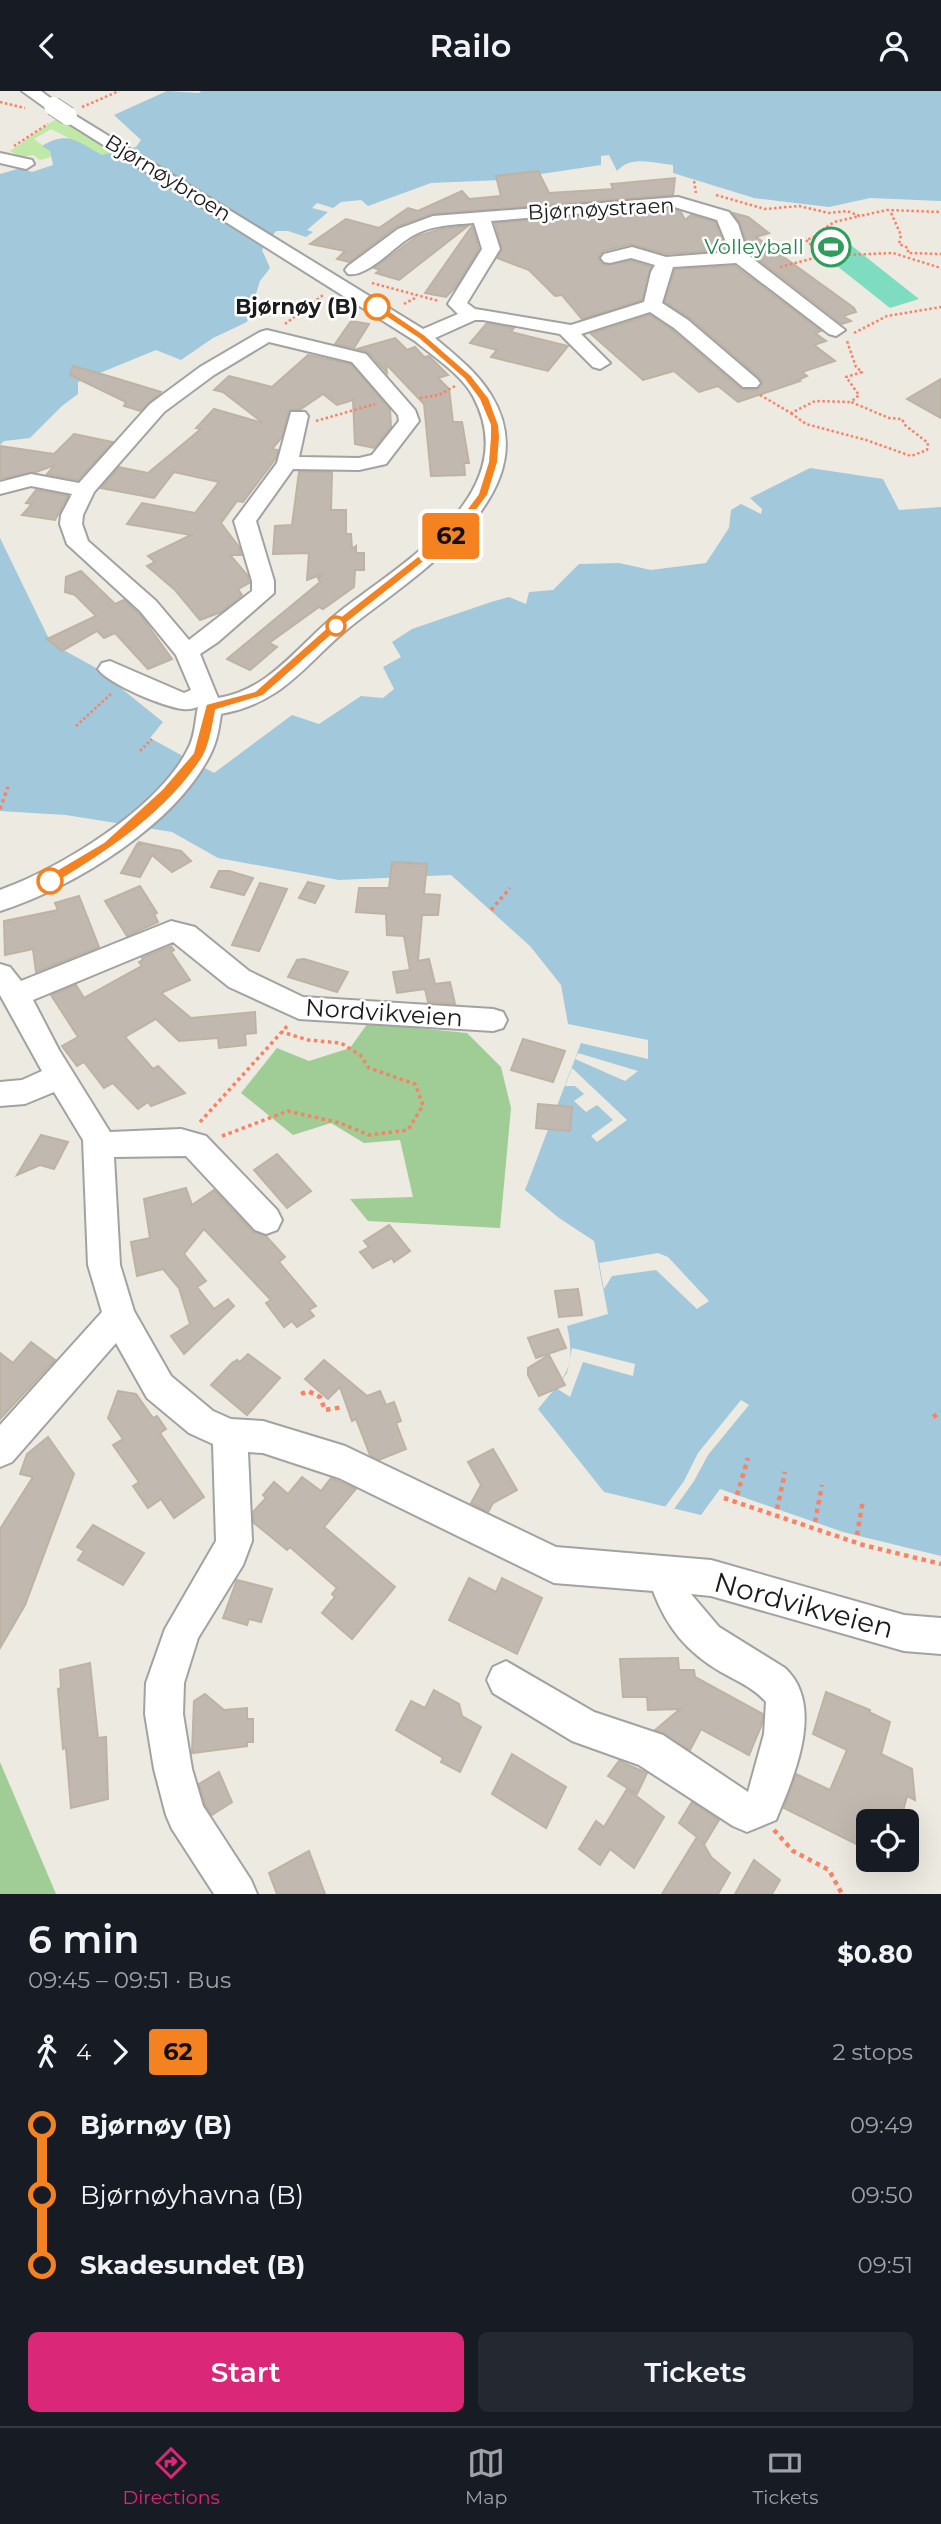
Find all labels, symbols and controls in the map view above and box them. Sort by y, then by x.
text: Railo [430,26,511,65]
icon: back [28,27,66,65]
icon: person [875,27,913,65]
street label: Bjørnøybroen [101,129,236,226]
street label: Bjørnøystraen [527,192,675,225]
sports icon: Volleyball [810,226,852,268]
place label: Volleyball [704,234,804,259]
place label: Bjørnøy (B) [235,294,358,319]
marker: Bjørnøy (B) [364,294,390,320]
line badge: 62 [420,513,482,559]
text: 62 [436,521,466,550]
unlabelled marker [326,616,346,636]
unlabelled marker [37,868,63,894]
street label: Nordvikveien [304,993,464,1032]
street label: Nordvikveien [711,1565,897,1645]
map controls [856,1809,919,1872]
button: locate [856,1809,919,1872]
text: 6 min [28,1916,139,1963]
text: $0.80 [837,1938,913,1970]
text: 09:45 – 09:51 · Bus [28,1966,231,1994]
icon: walk [28,2033,66,2071]
icon: forward [101,2033,139,2071]
text: 62 [163,2037,193,2066]
text: 4 [76,2038,91,2066]
text: 2 stops [833,2038,913,2066]
text: Bjørnøy (B) [80,2109,232,2141]
text: 09:49 [850,2111,913,2139]
text: Bjørnøyhavna (B) [80,2179,304,2211]
text: 09:50 [851,2181,913,2209]
text: Skadesundet (B) [80,2249,305,2281]
text: 09:51 [858,2251,913,2279]
button: Start [28,2332,464,2412]
button: Tickets [478,2332,913,2412]
tab: Directions [123,2444,220,2509]
tab: Map [465,2444,507,2509]
tab: Tickets [752,2444,818,2509]

